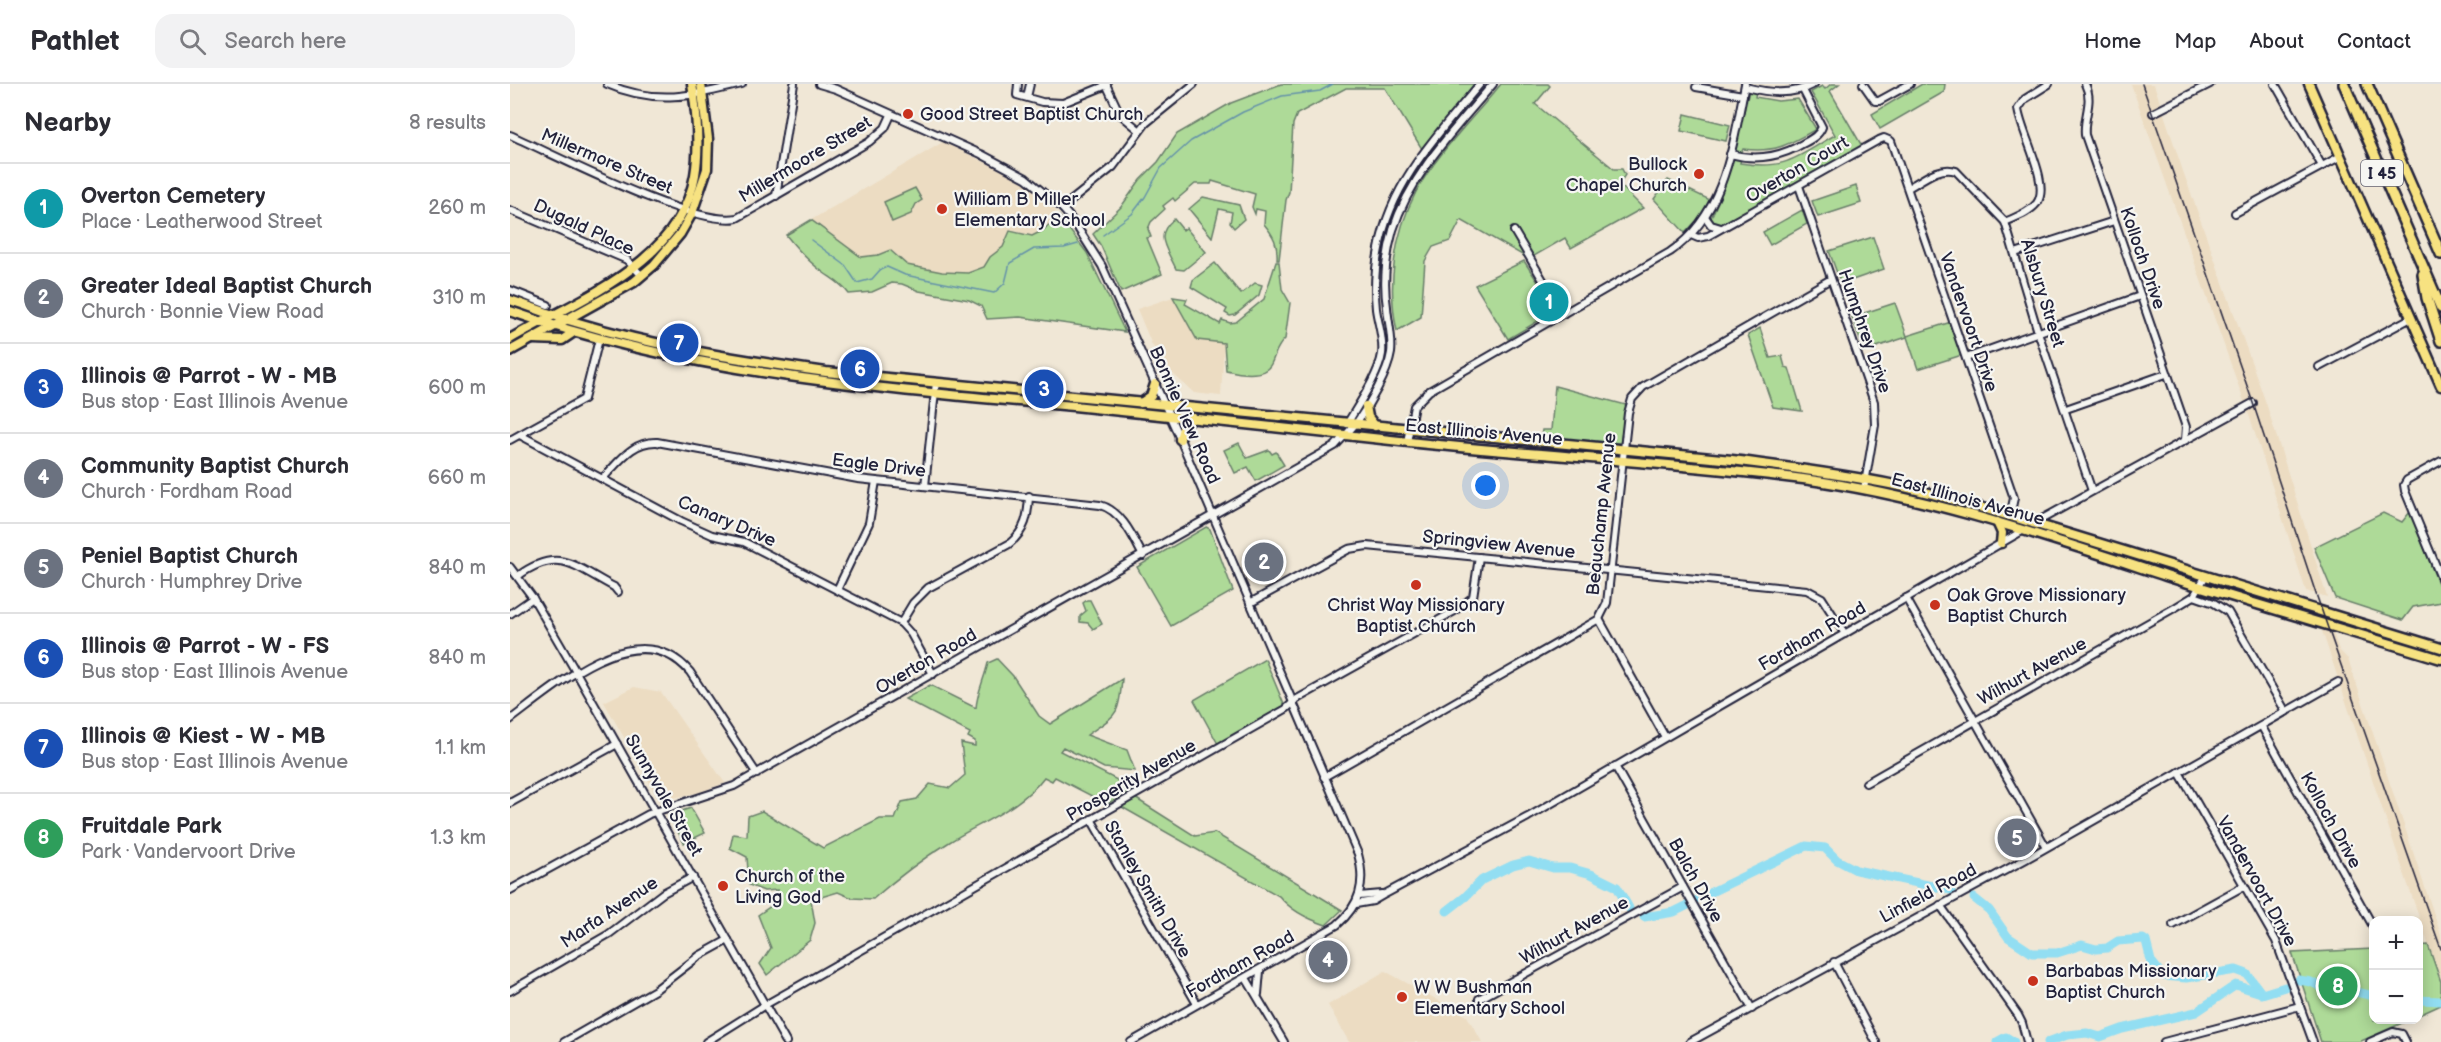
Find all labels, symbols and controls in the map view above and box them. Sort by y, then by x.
search box [155,14,575,68]
text: Pathlet [30,25,119,58]
icon: search [176,25,209,58]
text: Search here [224,28,346,55]
text: Home [2084,29,2141,54]
text: Map [2174,29,2216,54]
text: About [2249,29,2304,54]
text: Contact [2337,29,2411,54]
place label: Good Street Baptist Church [920,104,1143,125]
marker: Good Street Baptist Church [901,107,915,121]
text: Nearby [24,108,111,139]
text: 8 results [409,111,486,135]
street label: Millermoore Street [735,111,876,207]
street label: Millermore Street [538,124,676,199]
street label: Overton Court [1742,131,1853,207]
place label: Bullock Chapel Church [1566,154,1687,196]
road number: I 45 [2361,160,2403,186]
marker: Bullock Chapel Church [1692,167,1706,181]
text: Overton Cemetery [81,183,265,210]
place label: William B Miller Elementary School [954,189,1105,231]
street label: Dugald Place [530,195,638,260]
text: 1 [39,196,48,220]
text: 260 m [428,196,486,220]
marker: William B Miller Elementary School [935,202,949,216]
street label: Kolloch Drive [2115,204,2170,312]
text: Place · Leatherwood Street [81,210,323,234]
street label: Alsbury Street [2016,236,2069,350]
street label: Vandervoort Drive [1935,250,2002,395]
street label: Humphrey Drive [1834,267,1896,396]
text: Greater Ideal Baptist Church [81,273,372,300]
pin: 1 [1530,280,1568,324]
text: 2 [38,286,49,310]
text: 310 m [432,286,486,310]
text: Church · Bonnie View Road [81,300,324,324]
pin: 7 [660,320,698,366]
street label: Bonnie View Road [1145,343,1224,487]
pin: 6 [840,346,880,392]
text: Illinois @ Parrot - W - MB [81,363,337,390]
pin: 3 [1024,366,1064,412]
text: 3 [38,376,49,400]
text: 600 m [428,376,486,400]
text: Bus stop · East Illinois Avenue [81,390,348,414]
street label: East Illinois Avenue [1404,415,1564,450]
street label: Beauchamp Avenue [1583,431,1621,596]
street label: Eagle Drive [831,449,927,482]
text: Community Baptist Church [81,453,349,480]
text: 4 [38,466,49,490]
text: 660 m [428,466,486,490]
street label: East Illinois Avenue [1889,469,2047,530]
your location [1471,471,1500,500]
text: Church · Fordham Road [81,480,293,504]
street label: Canary Drive [674,491,779,552]
street label: Springview Avenue [1422,526,1577,563]
pin: 2 [1244,540,1284,584]
text: Peniel Baptist Church [81,543,298,570]
text: 5 [38,556,49,580]
text: 840 m [428,556,486,580]
text: Church · Humphrey Drive [81,570,302,594]
marker: Christ Way Missionary Baptist Church [1409,578,1423,592]
place label: Oak Grove Missionary Baptist Church [1947,585,2127,627]
place label: Christ Way Missionary Baptist Church [1327,595,1506,637]
street label: Fordham Road [1755,597,1870,676]
marker: Oak Grove Missionary Baptist Church [1928,598,1942,612]
street label: Overton Road [872,624,981,699]
text: Illinois @ Parrot - W - FS [81,633,329,660]
street label: Wilhurt Avenue [1974,633,2091,710]
text: 6 [37,646,50,670]
text: 840 m [428,646,486,670]
text: Bus stop · East Illinois Avenue [81,660,348,684]
text: Illinois @ Kiest - W - MB [81,723,325,750]
street label: Sunnyvale Street [620,731,707,860]
street label: Prosperity Avenue [1063,735,1200,826]
text: 7 [38,736,49,760]
text: 1.1 km [435,736,486,760]
text: Bus stop · East Illinois Avenue [81,750,348,774]
street label: Kolloch Drive [2296,769,2366,872]
street label: Vandervoort Drive [2212,812,2301,950]
text: Fruitdale Park [81,813,222,840]
pin: 5 [1998,816,2036,861]
street label: Stanley Smith Drive [1100,817,1195,962]
text: 8 [37,826,50,850]
text: 1.3 km [430,826,486,850]
street label: Balch Drive [1664,834,1727,926]
text: Park · Vandervoort Drive [81,840,296,864]
street label: Linfield Road [1876,859,1980,928]
place label: Church of the Living God [735,866,845,908]
street label: Marfa Avenue [557,872,662,953]
marker: Church of the Living God [716,879,730,893]
street label: Wilhurt Avenue [1516,892,1633,969]
map controls [2369,916,2423,1024]
button: + [2369,916,2423,970]
street label: Fordham Road [1183,926,1298,1003]
pin: 4 [1308,938,1348,982]
place label: Barbabas Missionary Baptist Church [2045,961,2217,1003]
pin: 8 [2318,964,2358,1008]
button: − [2369,970,2423,1024]
marker: Barbabas Missionary Baptist Church [2026,974,2040,988]
place label: W W Bushman Elementary School [1414,977,1565,1019]
marker: W W Bushman Elementary School [1395,990,1409,1004]

